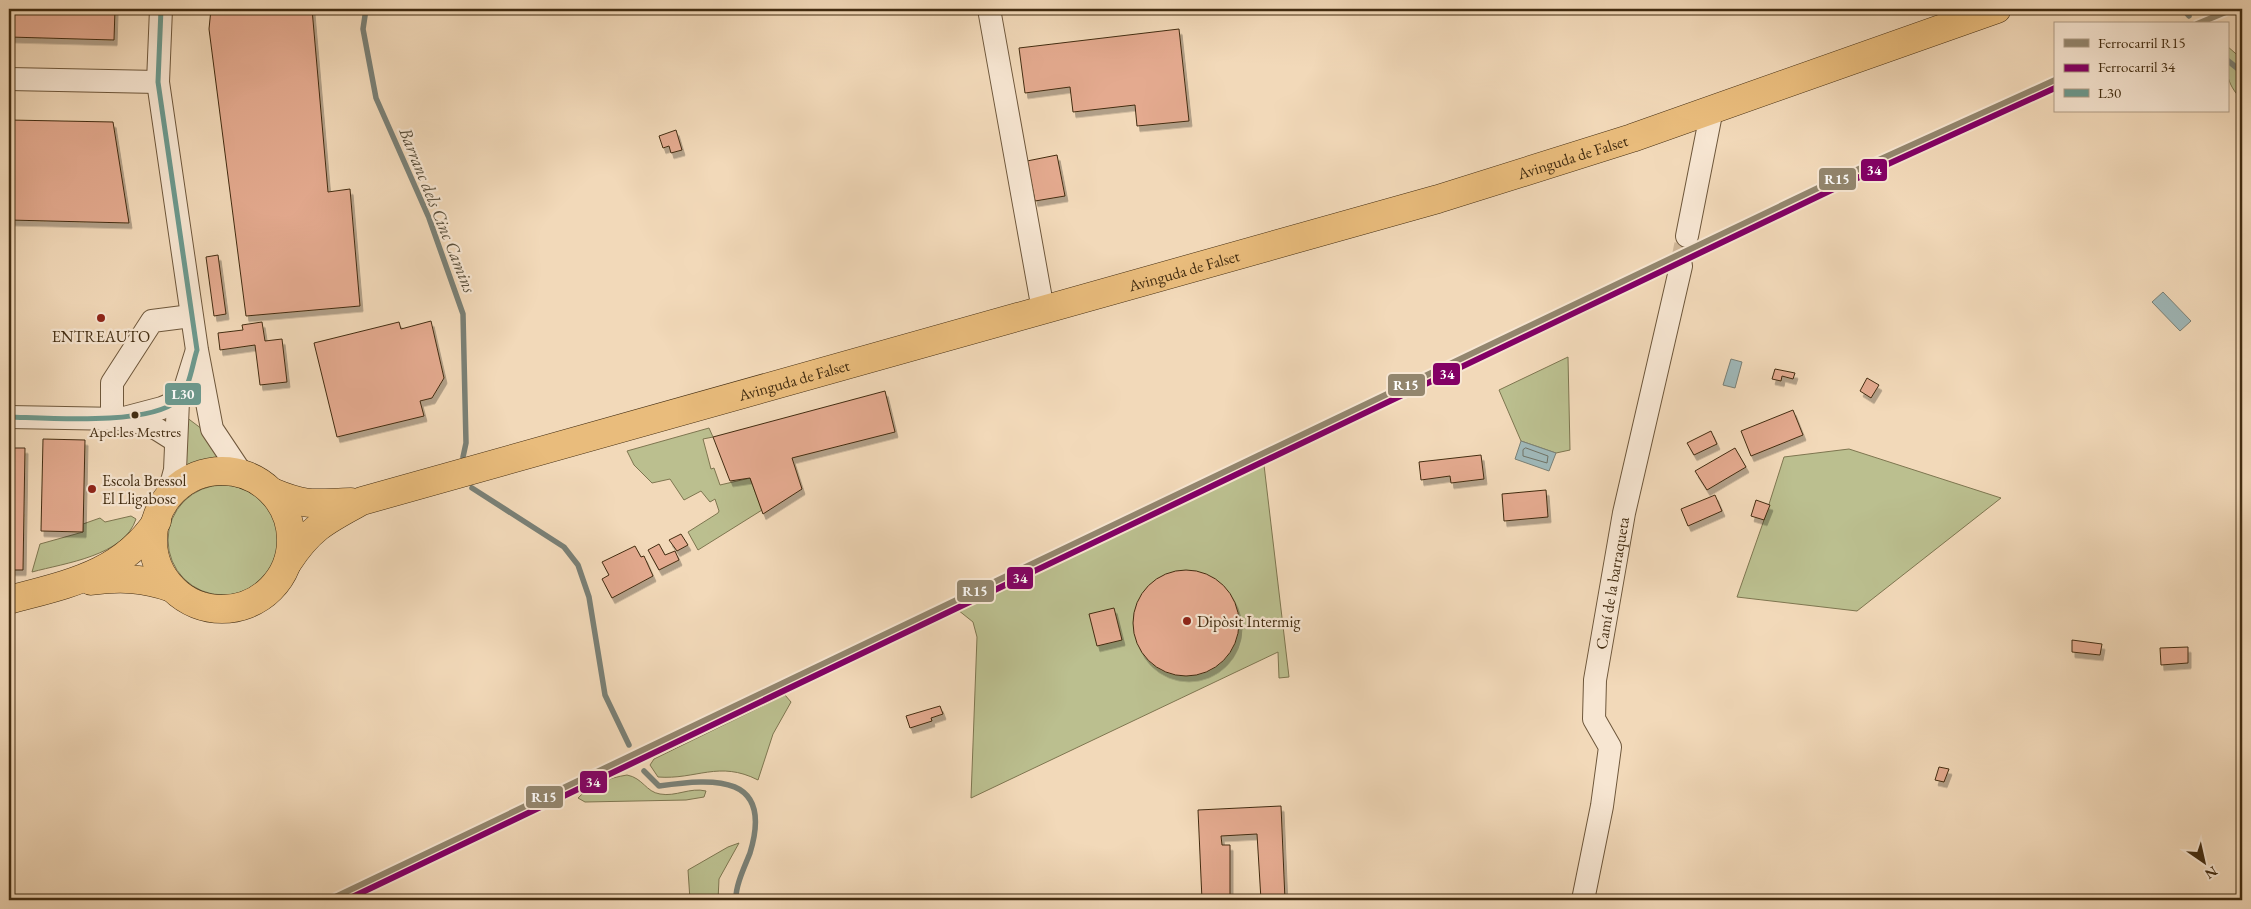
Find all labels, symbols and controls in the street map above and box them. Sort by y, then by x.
legend [2054,22,2228,112]
text: Ferrocarril R15 [2098,33,2186,52]
text: Ferrocarril 34 [2098,57,2176,76]
text: L30 [2098,83,2121,102]
water label: Barranc dels Cinc Camins [394,123,482,297]
street label: Avinguda de Falset [1514,130,1630,184]
line badge: 34 [1860,158,1888,182]
text: 34 [1867,161,1882,179]
line badge: R15 [1818,167,1857,191]
text: R15 [1824,170,1850,188]
street label: Avinguda de Falset [1125,245,1242,296]
marker: ENTREAUTO [95,312,107,324]
place label: ENTREAUTO [52,326,150,347]
street label: Avinguda de Falset [735,354,852,406]
line badge: 34 [1432,362,1461,386]
text: 34 [1440,365,1455,383]
line badge: R15 [1387,373,1426,397]
text: R15 [1393,376,1419,394]
line badge: L30 [164,382,202,406]
text: L30 [171,385,195,403]
marker: Apel·les Mestres [130,410,140,420]
place label: Apel·les Mestres [88,422,181,441]
place label: Escola Bressol El Lligabosc [102,470,186,509]
marker: Escola Bressol El Lligabosc [86,483,98,495]
street label: Camí de la barraqueta [1590,515,1634,651]
line badge: 34 [1006,566,1034,590]
text: 34 [1013,569,1028,587]
line badge: R15 [956,579,995,603]
text: R15 [962,582,988,600]
place label: Dipòsit Intermig [1197,611,1301,632]
marker: Dipòsit Intermig [1181,615,1193,627]
line badge: 34 [579,770,608,794]
text: 34 [586,773,601,791]
line badge: R15 [525,785,564,809]
text: R15 [531,788,557,806]
north arrow [2178,836,2228,886]
text: N [2201,862,2221,884]

